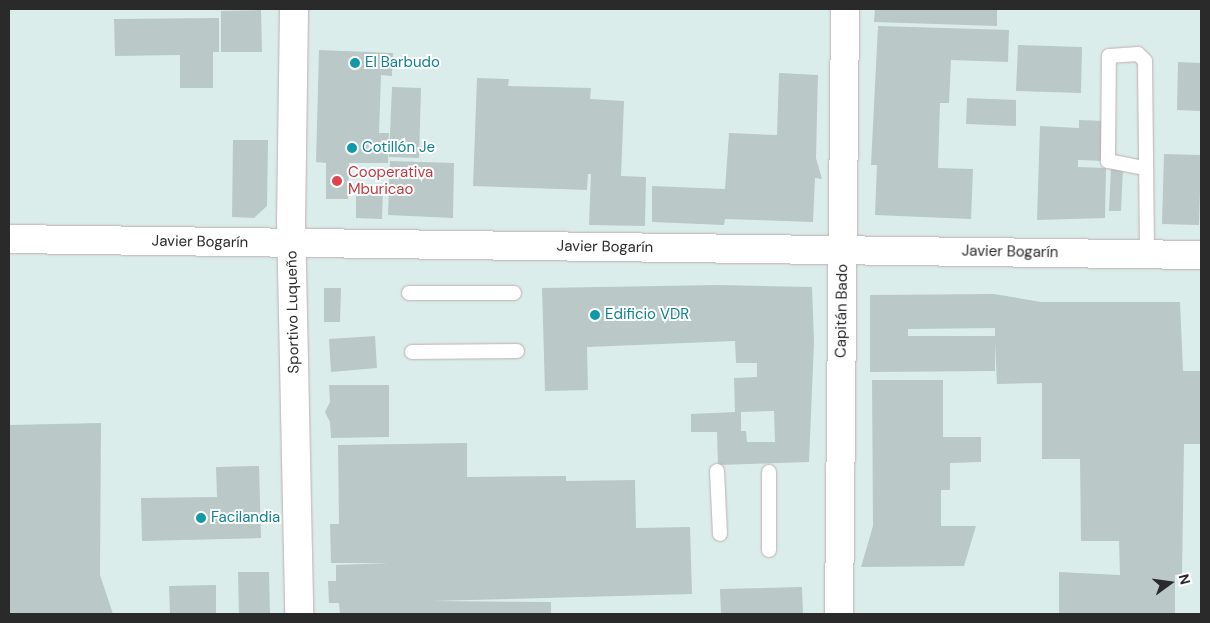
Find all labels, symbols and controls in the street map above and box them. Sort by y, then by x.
place label: El Barbudo [365,54,440,72]
marker: El Barbudo [349,57,361,69]
place label: Cotillón Je [362,139,435,157]
marker: Cotillón Je [346,142,358,154]
place label: Cooperativa Mburicao [348,163,433,198]
marker: Cooperativa Mburicao [330,174,344,188]
street label: Javier Bogarín [152,232,248,252]
street label: Javier Bogarín [557,237,653,257]
street label: Javier Bogarín [962,242,1058,262]
street label: Sportivo Luqueño [283,250,303,374]
street label: Capitán Bado [832,264,852,358]
place label: Edificio VDR [605,306,689,324]
marker: Edificio VDR [589,309,601,321]
place label: Facilandia [211,509,280,527]
marker: Facilandia [195,512,207,524]
north arrow [1145,558,1195,608]
text: N [1175,572,1195,587]

